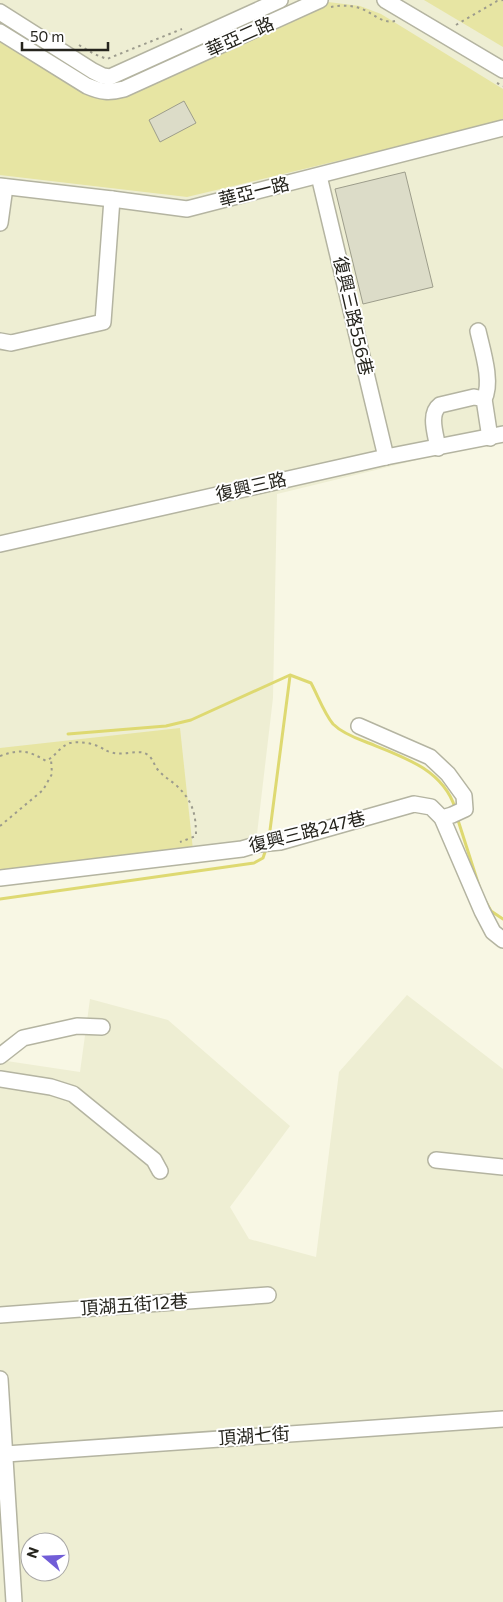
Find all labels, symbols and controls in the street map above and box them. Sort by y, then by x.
street label: 華亞二路 [202,11,277,61]
scale bar [22,20,109,52]
text: 50 m [30,27,64,45]
street label: 華亞一路 [216,172,291,210]
street label: 復興三路556巷 [330,254,378,377]
street label: 復興三路 [213,467,288,505]
street label: 復興三路247巷 [246,806,367,856]
street label: 頂湖五街12巷 [79,1289,188,1319]
street label: 頂湖七街 [217,1422,291,1448]
north arrow [20,1532,70,1582]
text: N [22,1545,42,1560]

